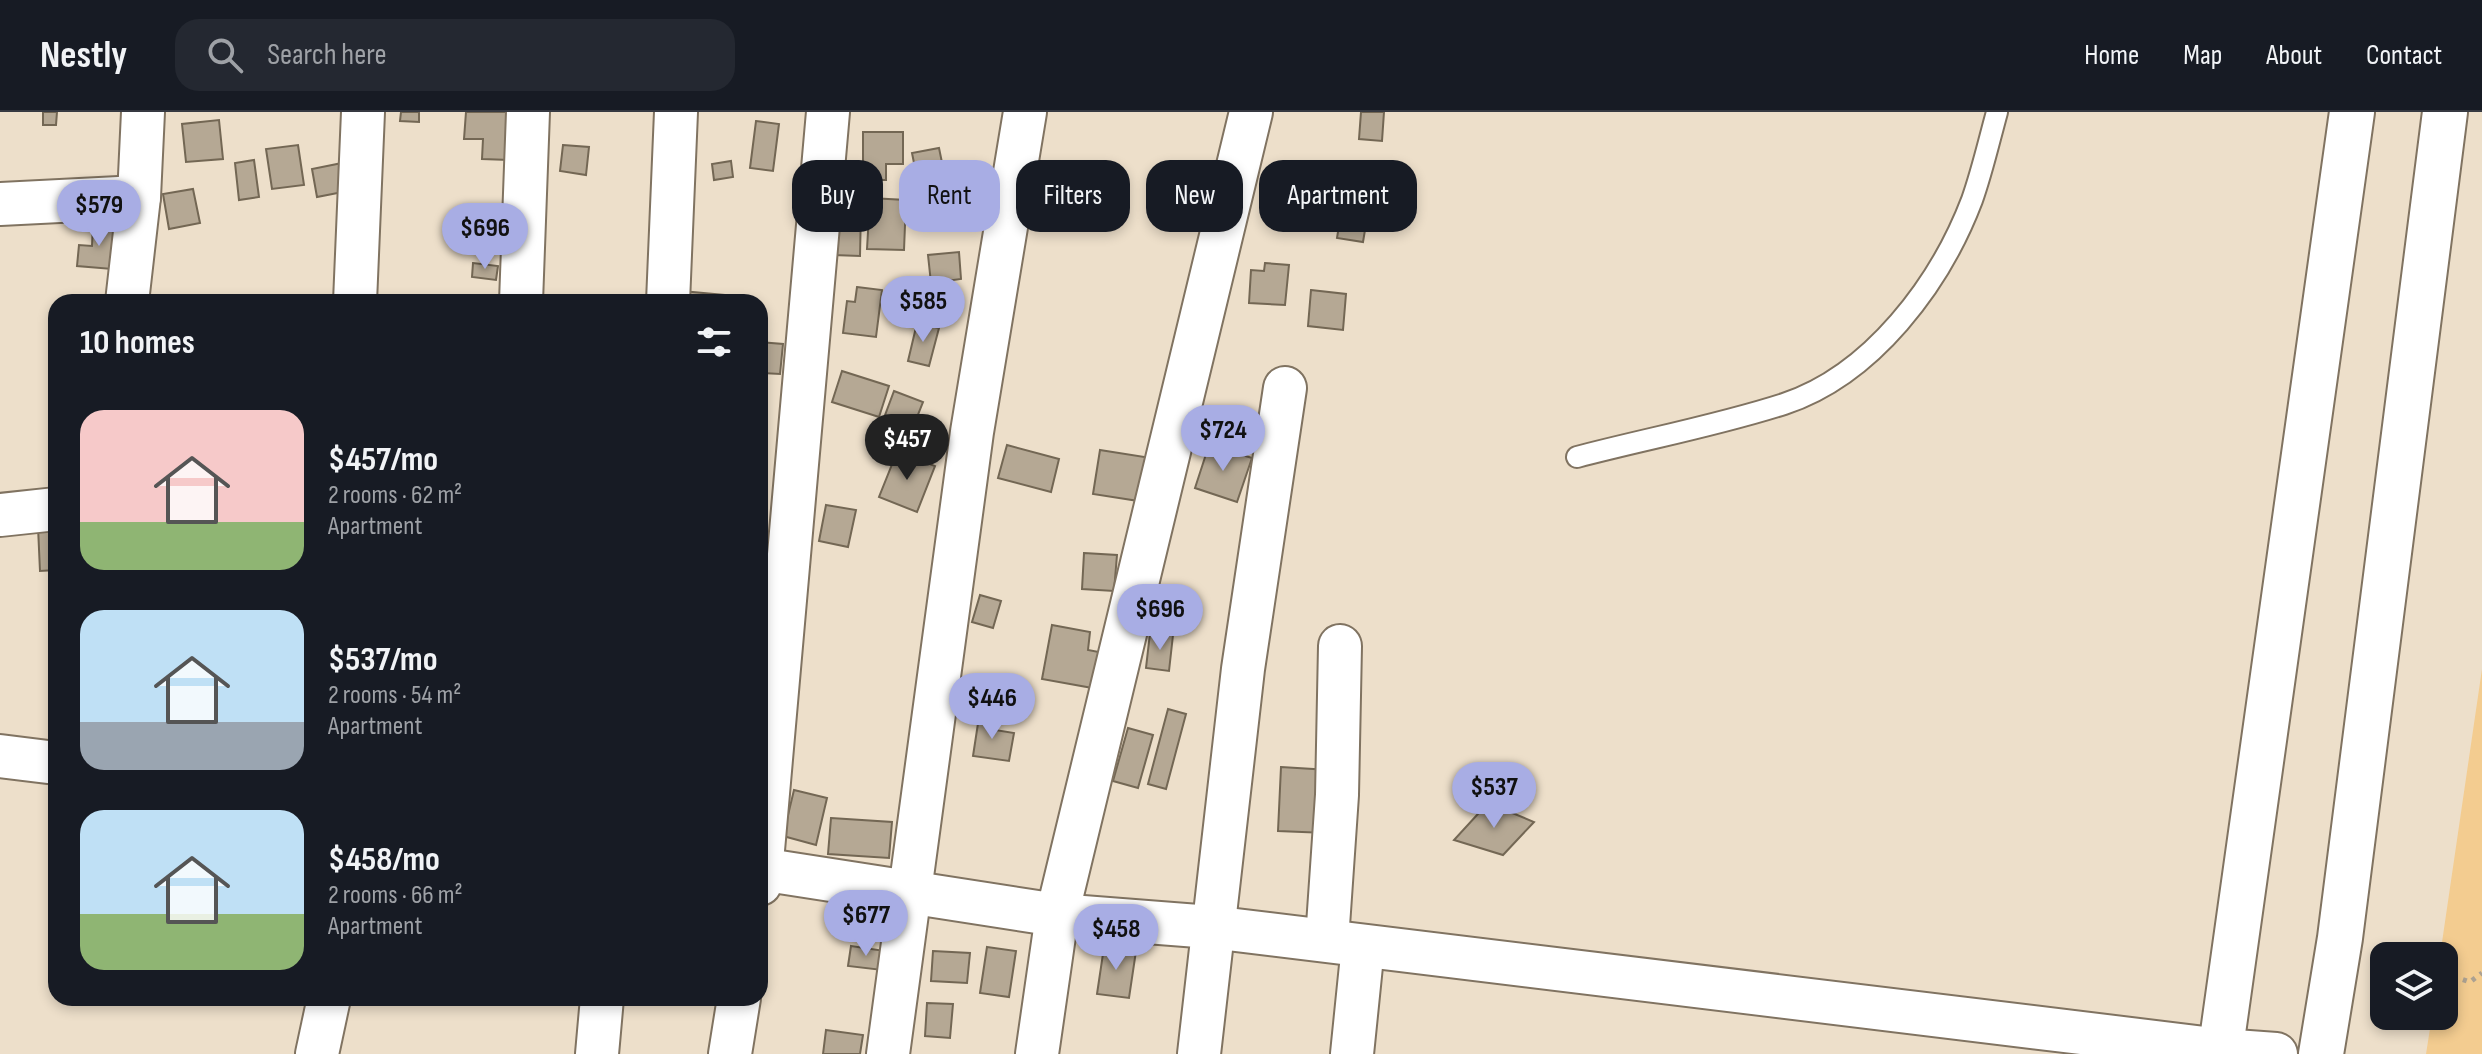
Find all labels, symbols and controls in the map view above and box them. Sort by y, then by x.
search box [175,19,735,91]
text: Nestly [40,33,127,78]
icon: search [203,33,247,77]
text: Search here [267,37,386,73]
text: Home [2084,39,2139,72]
text: Map [2183,39,2222,72]
text: About [2266,39,2322,72]
text: Contact [2366,39,2442,72]
chip: Buy [792,160,883,232]
chip: Rent [899,160,1000,232]
chip: Filters [1016,160,1130,232]
chip: New [1146,160,1243,232]
chip: Apartment [1259,160,1417,232]
pin: $579 [52,180,146,248]
text: $579 [75,190,123,221]
pin: $696 [438,203,532,271]
text: $696 [460,213,510,244]
pin: $585 [876,276,970,344]
text: $585 [899,286,947,317]
icon: filters [692,320,736,364]
text: 10 homes [80,322,195,363]
pin: $724 [1176,405,1270,473]
pin: $457 [860,414,954,482]
text: $724 [1199,415,1247,446]
text: $457 [883,424,931,455]
text: $457/mo [328,439,438,480]
icon: home [144,442,240,538]
text: 2 rooms · 62 m² [328,480,462,511]
text: Apartment [328,511,422,542]
pin: $696 [1113,584,1207,652]
text: $696 [1135,594,1185,625]
text: $537/mo [328,639,437,680]
icon: home [144,642,240,738]
pin: $446 [945,673,1039,741]
text: 2 rooms · 54 m² [328,680,461,711]
text: $446 [967,683,1017,714]
text: Apartment [328,711,422,742]
pin: $537 [1447,762,1541,830]
text: $537 [1470,772,1518,803]
text: $458/mo [328,839,440,880]
icon: home [144,842,240,938]
text: 2 rooms · 66 m² [328,880,463,911]
pin: $677 [819,890,913,958]
text: $677 [842,900,890,931]
pin: $458 [1069,904,1163,972]
text: Apartment [328,911,422,942]
text: $458 [1091,914,1141,945]
map controls [2370,942,2458,1030]
button: layers [2370,942,2458,1030]

